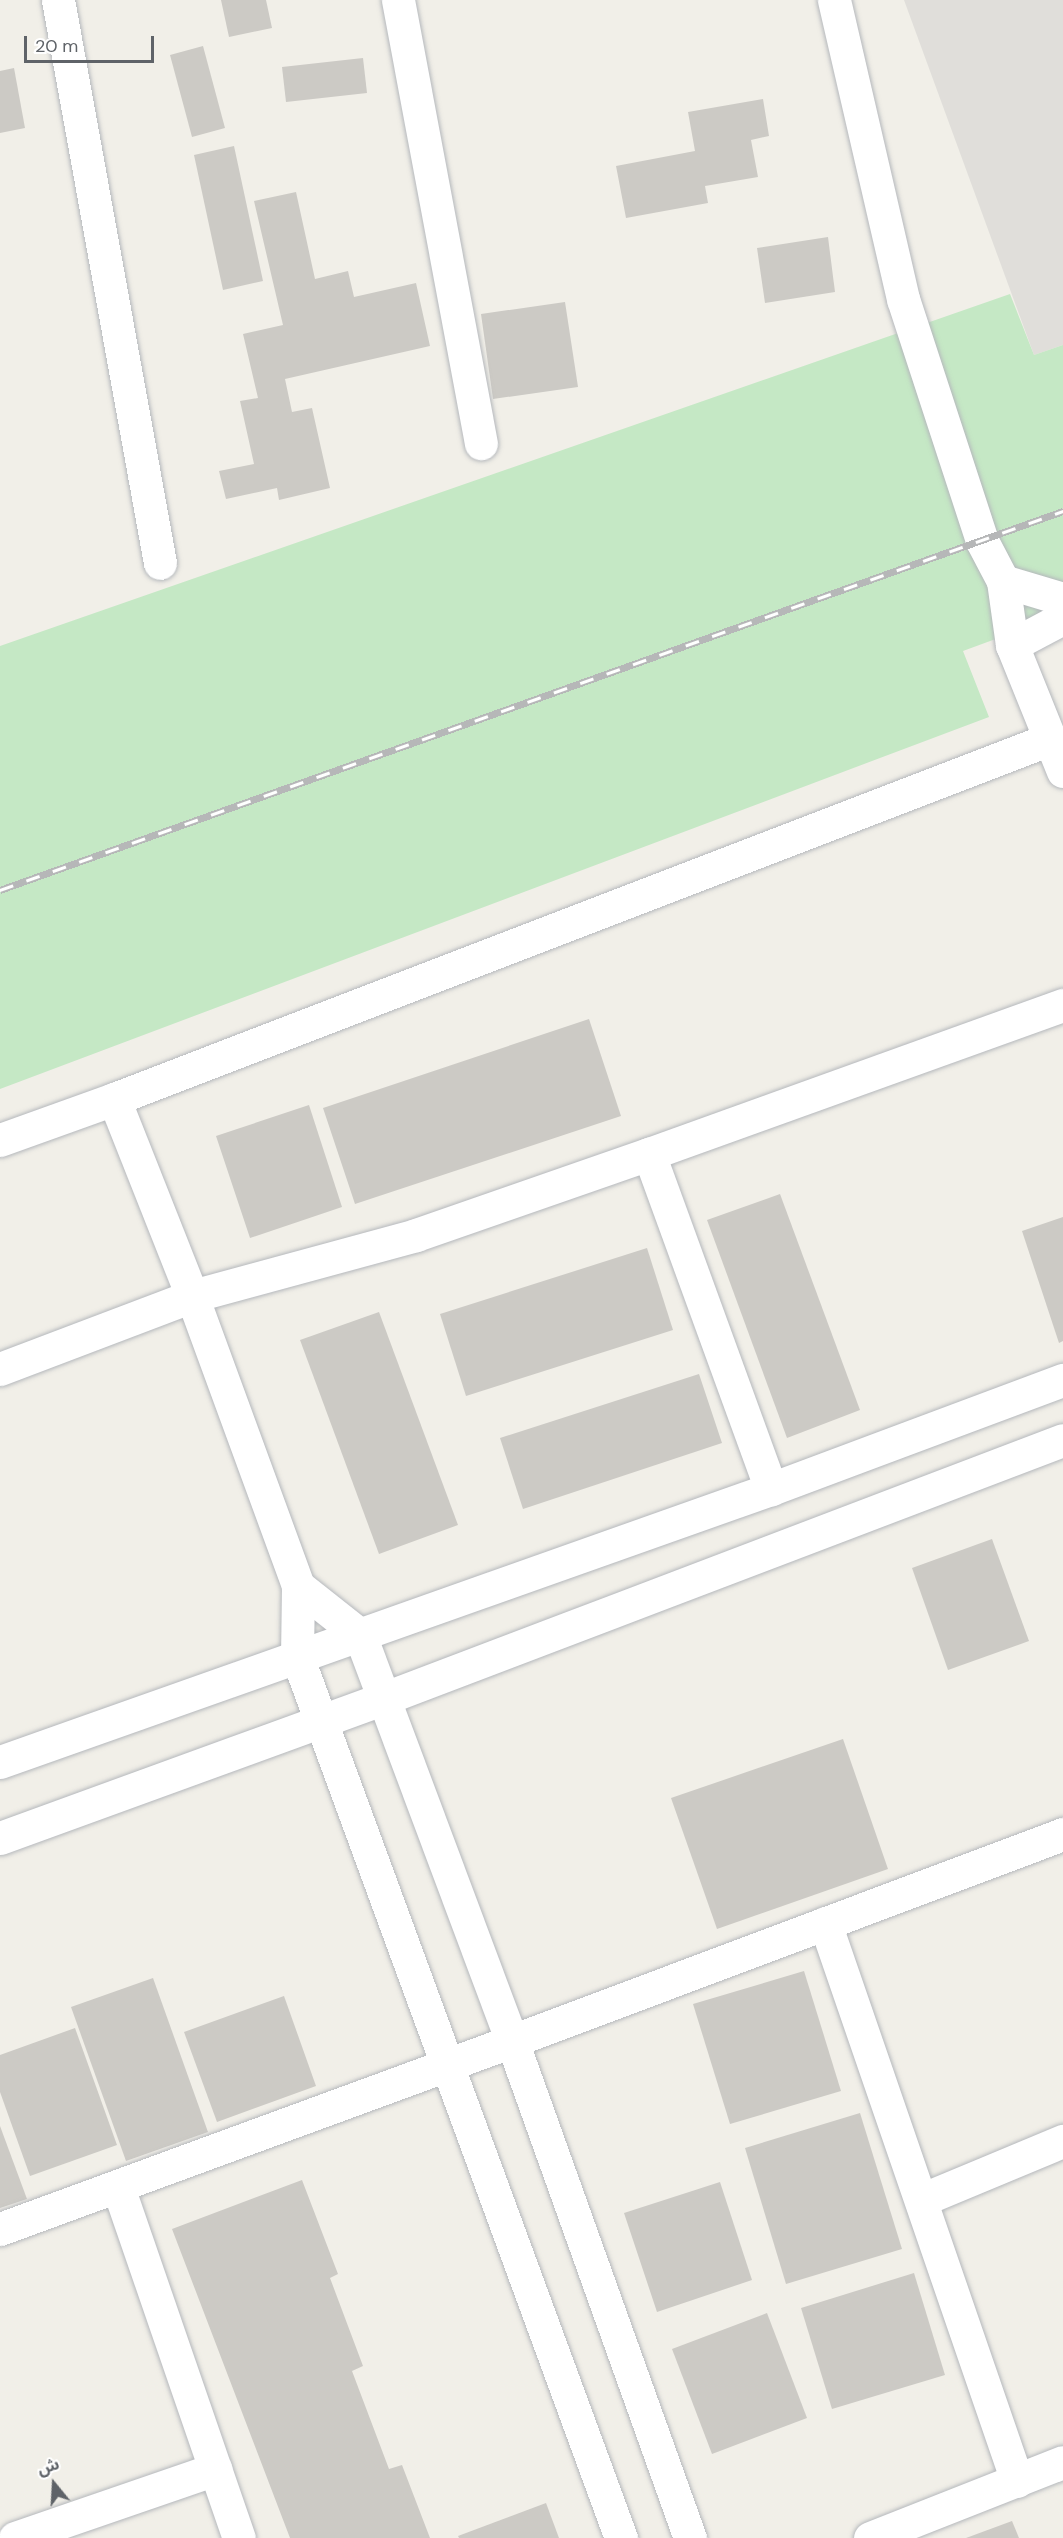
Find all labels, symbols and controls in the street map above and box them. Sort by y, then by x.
scale bar [27,24,158,62]
text: 20 m [35,34,78,58]
text: ش [35,2453,62,2480]
north arrow [24,2454,84,2514]

